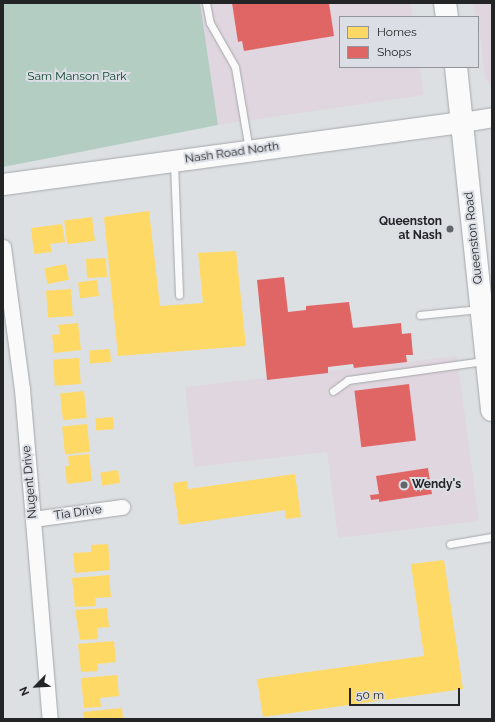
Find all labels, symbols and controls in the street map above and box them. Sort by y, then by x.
legend [339,16,479,68]
text: Homes [377,25,417,39]
text: Shops [377,45,412,59]
park label: Sam Manson Park [27,70,127,84]
street label: Nash Road North [184,139,280,167]
street label: Queenston Road [462,191,486,285]
place label: Queenston at Nash [379,215,442,243]
marker: Queenston at Nash [445,224,455,234]
street label: Nugent Drive [20,445,40,519]
place label: Wendy's [412,478,461,492]
marker: Wendy's [399,480,409,490]
street label: Tia Drive [53,503,103,523]
north arrow [16,666,56,706]
scale bar [351,680,462,706]
text: N [17,685,32,698]
text: 50 m [356,688,384,702]

